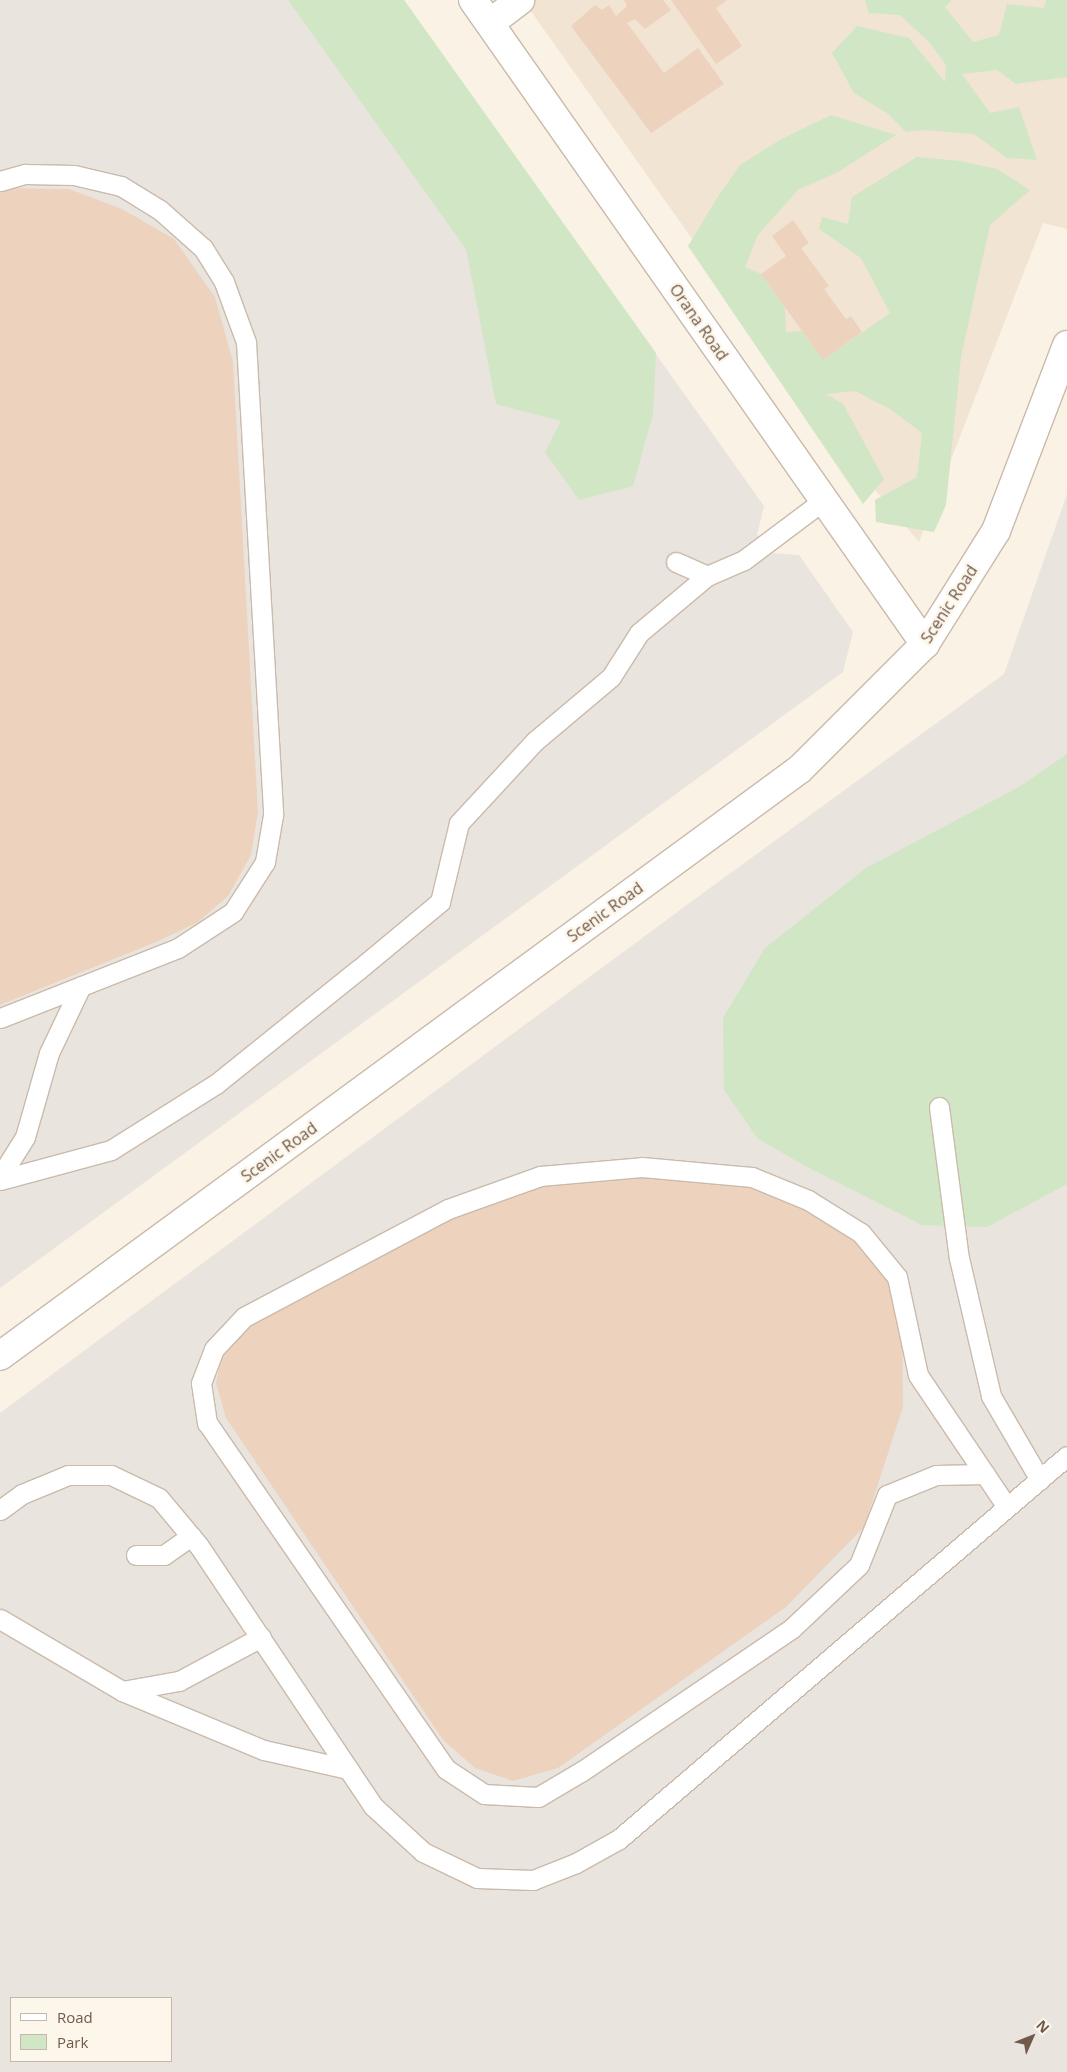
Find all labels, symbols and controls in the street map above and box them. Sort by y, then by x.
street label: Orana Road [666,280,732,364]
street label: Scenic Road [917,561,981,647]
street label: Scenic Road [563,878,647,946]
street label: Scenic Road [237,1118,321,1186]
legend [10,1997,172,2062]
text: Road [57,2007,93,2027]
north arrow [1007,2012,1057,2062]
text: N [1032,2016,1054,2037]
text: Park [57,2032,88,2052]

